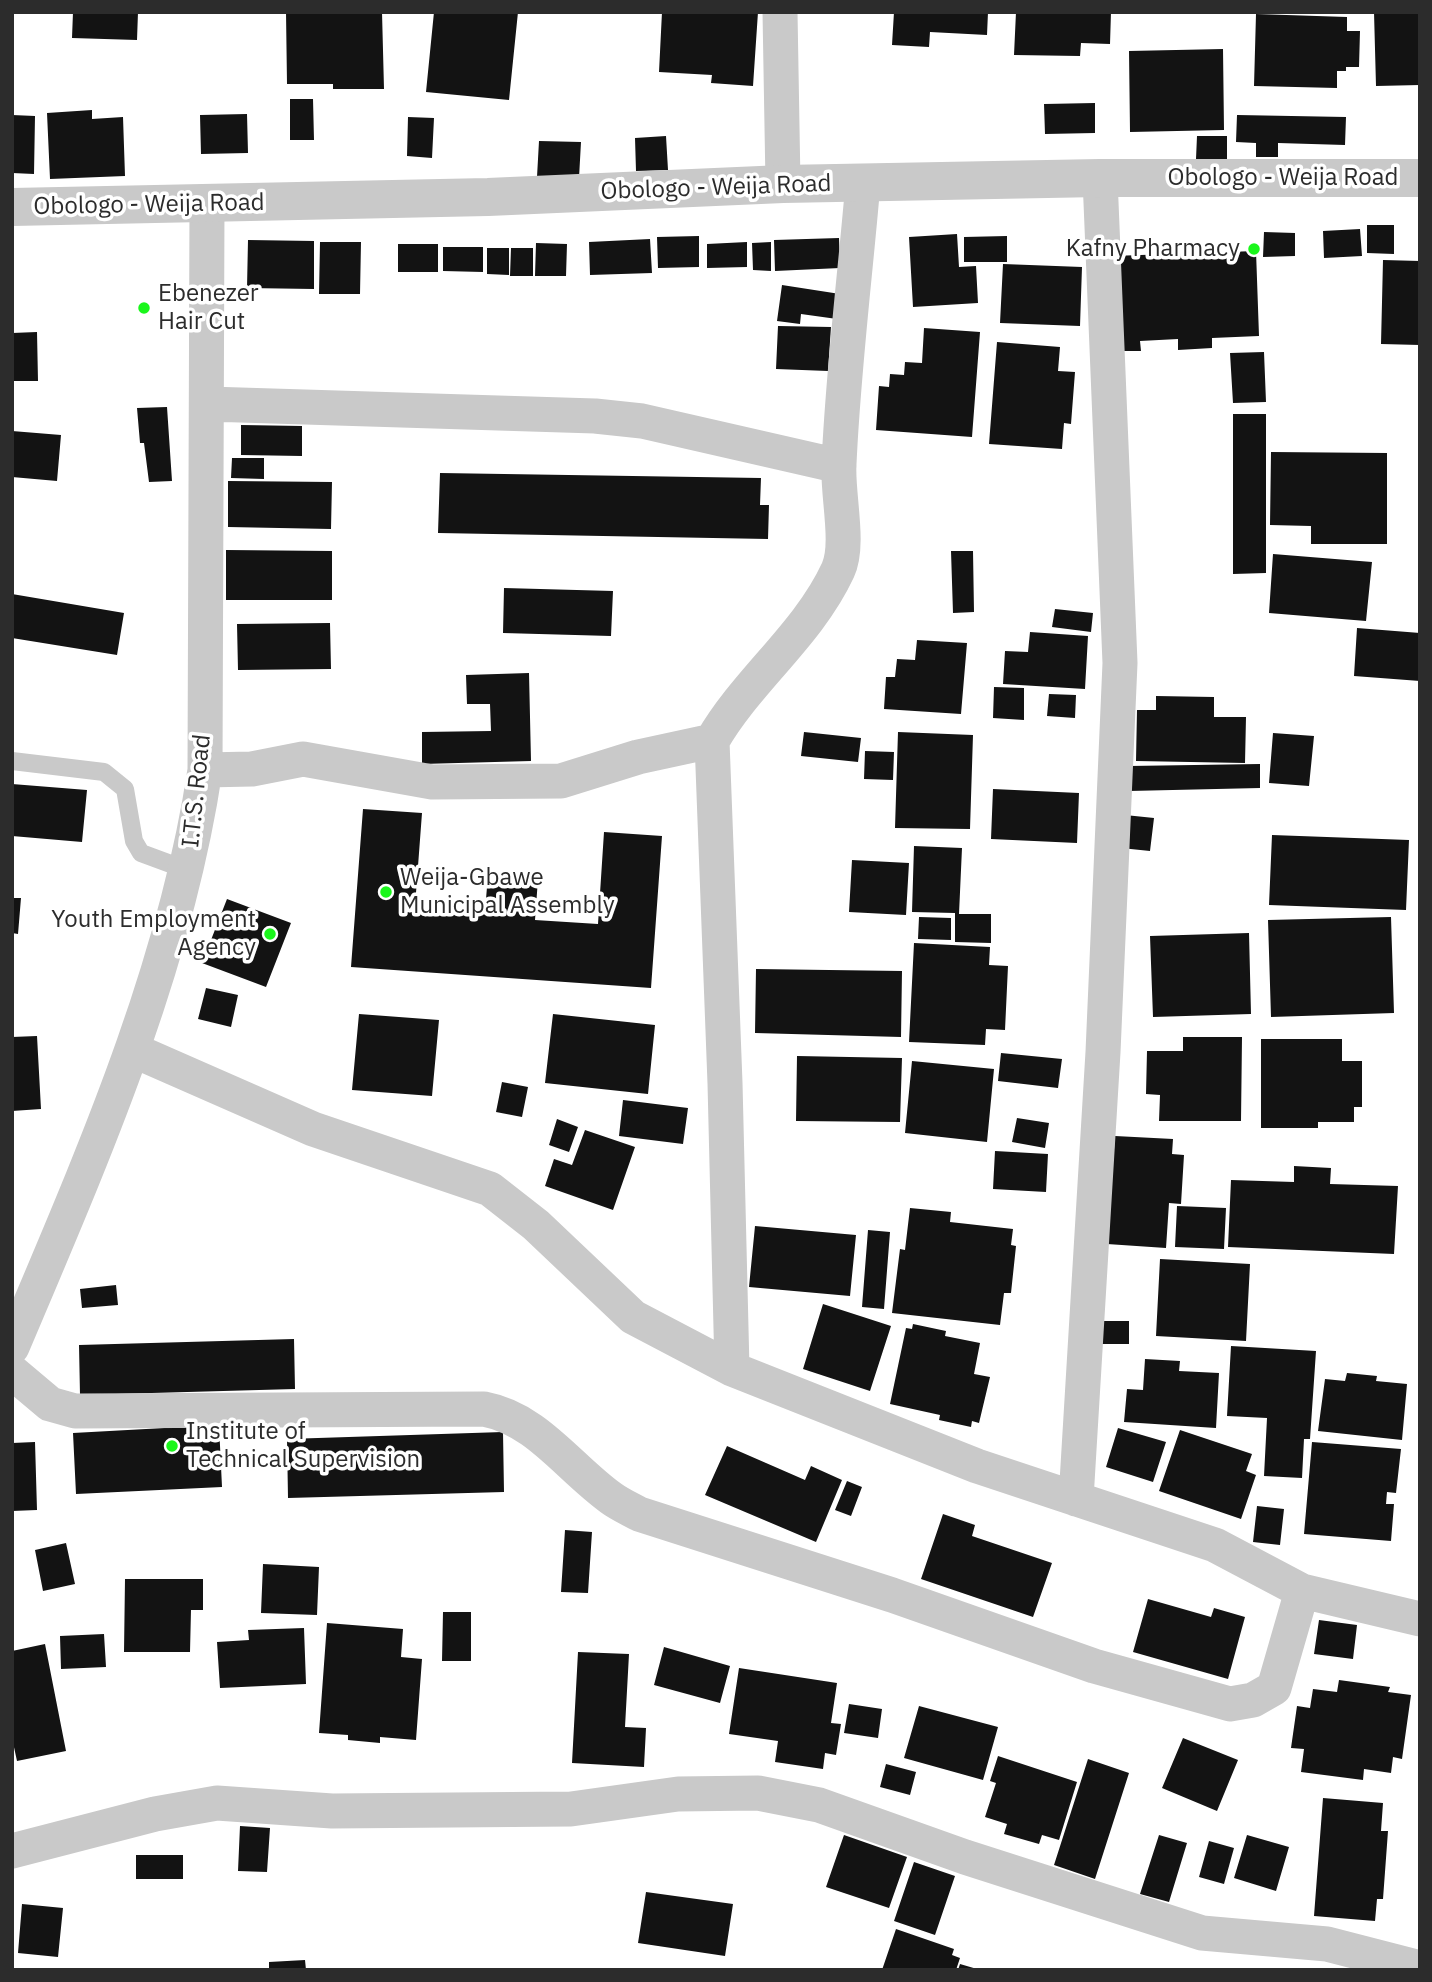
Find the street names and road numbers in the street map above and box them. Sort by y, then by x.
street label: Obologo - Weija Road [1167,164,1399,192]
street label: Obologo - Weija Road [600,170,832,206]
street label: Obologo - Weija Road [33,189,265,221]
street label: I.T.S. Road [177,733,217,849]

